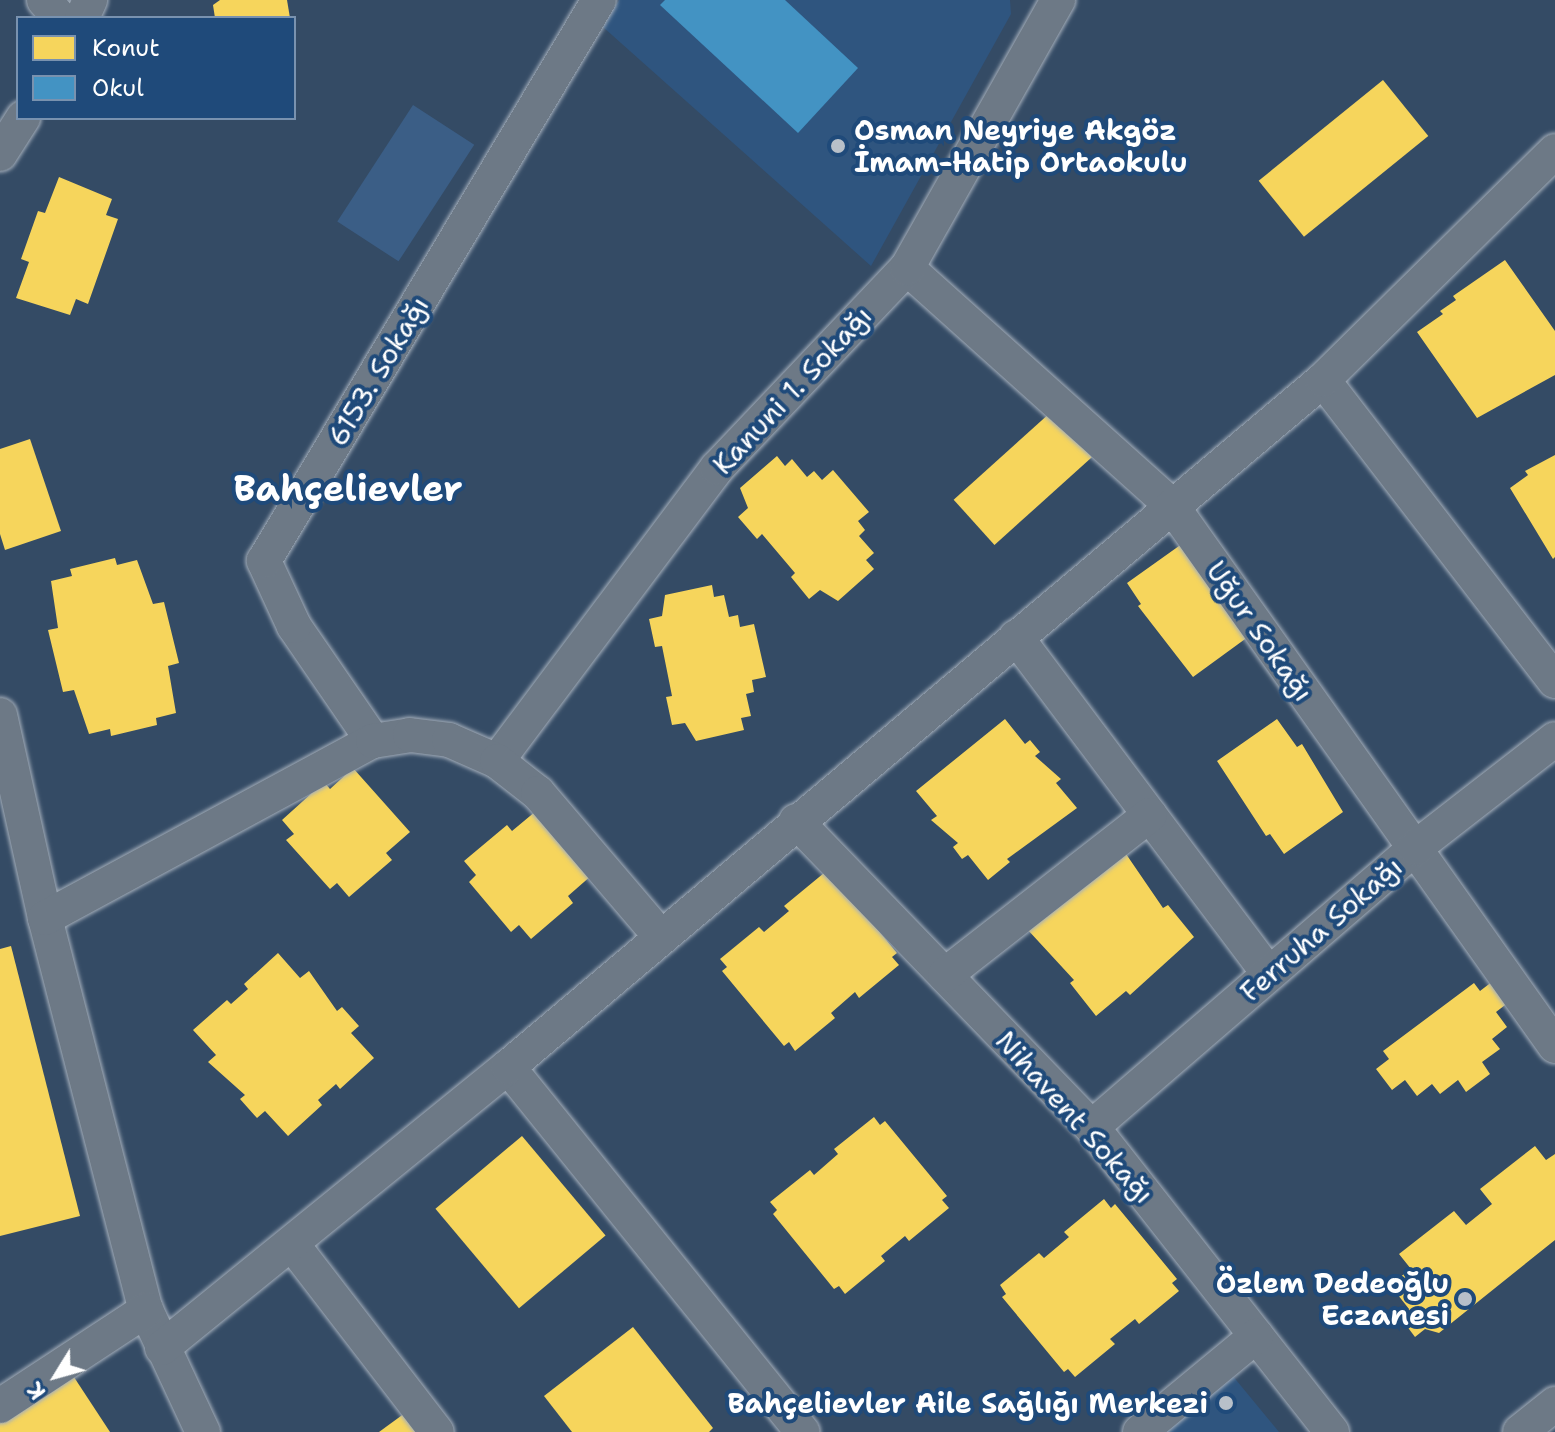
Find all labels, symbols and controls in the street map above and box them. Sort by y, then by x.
legend [16,16,296,120]
text: Konut [92,32,160,64]
text: Okul [92,72,144,104]
place label: Osman Neyriye Akgöz İmam-Hatip Ortaokulu [854,113,1187,179]
marker: Osman Neyriye Akgöz İmam-Hatip Ortaokulu [829,137,847,155]
street label: 6153. Sokağı [320,290,436,452]
street label: Kanuni 1. Sokağı [705,299,879,481]
district label: Bahçelievler [233,467,463,511]
street label: Uğur Sokağı [1199,554,1321,708]
street label: Ferruha Sokağı [1233,850,1409,1008]
street label: Nihavent Sokağı [989,1024,1161,1210]
place label: Özlem Dedeoğlu Eczanesi [1216,1266,1449,1332]
marker: Özlem Dedeoğlu Eczanesi [1456,1290,1474,1308]
north arrow [16,1336,96,1416]
text: K [20,1376,53,1405]
place label: Bahçelievler Aile Sağlığı Merkezi [727,1386,1208,1420]
marker: Bahçelievler Aile Sağlığı Merkezi [1215,1392,1237,1414]

